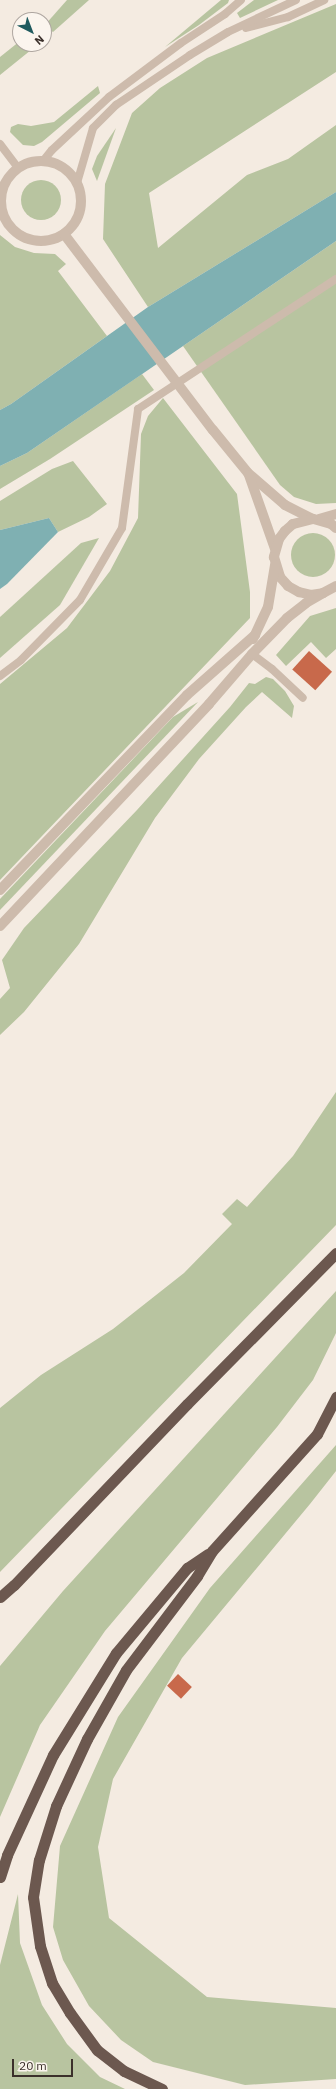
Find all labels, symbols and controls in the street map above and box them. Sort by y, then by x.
north arrow [12,12,52,52]
text: N [32,32,47,48]
scale bar [14,2051,75,2077]
text: 20 m [19,2058,47,2073]

